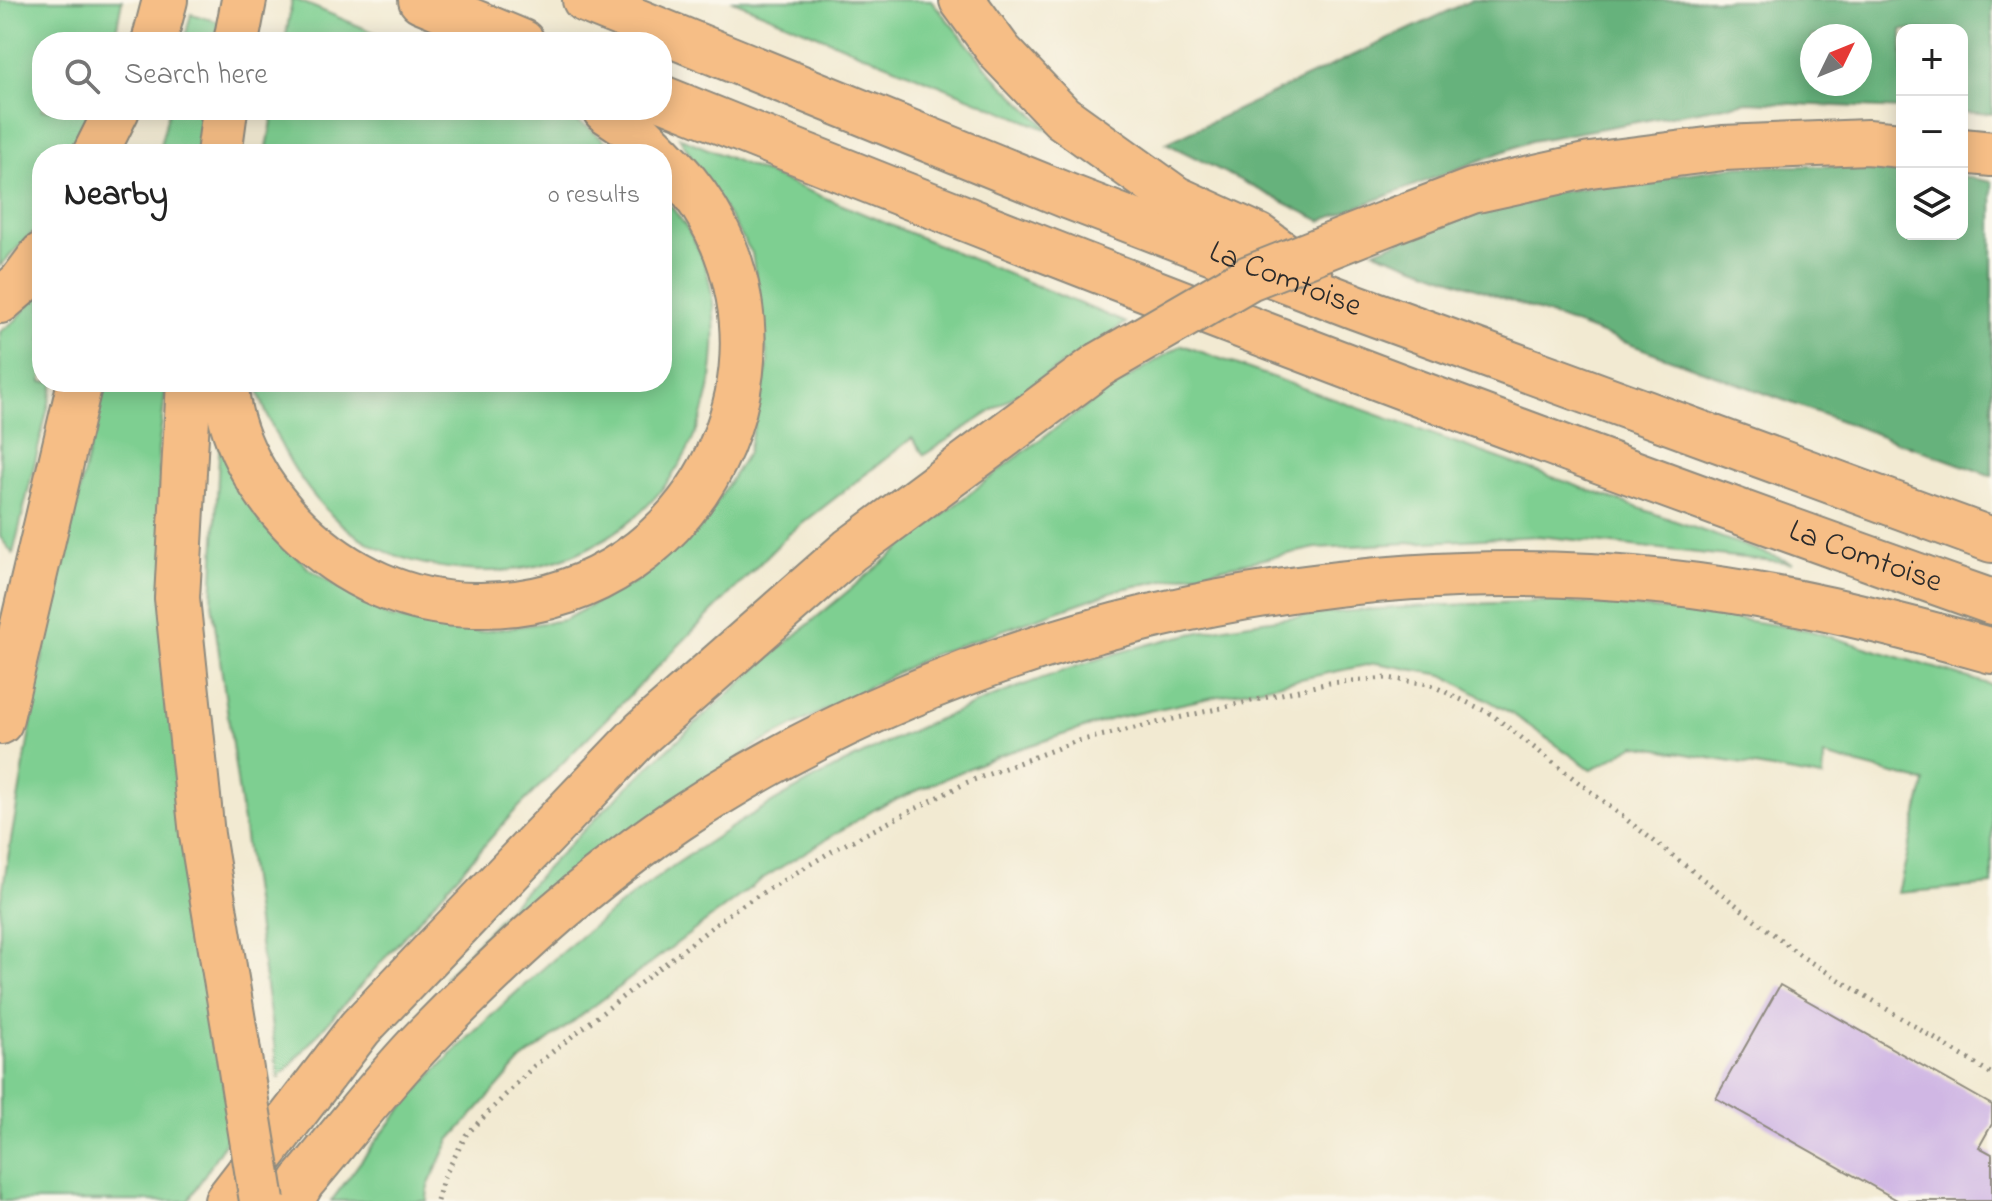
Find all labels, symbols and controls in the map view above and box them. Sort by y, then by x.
north arrow [1800,24,1872,96]
map controls [1896,24,1968,240]
button: + [1896,24,1968,96]
search box [32,32,672,120]
icon: search [60,54,104,98]
text: Search here [124,54,268,98]
button: − [1896,96,1968,168]
button: layers [1896,168,1968,240]
text: Nearby [64,171,168,221]
text: 0 results [548,177,640,215]
street label: La Comtoise [1202,229,1369,331]
street label: La Comtoise [1782,508,1949,606]

